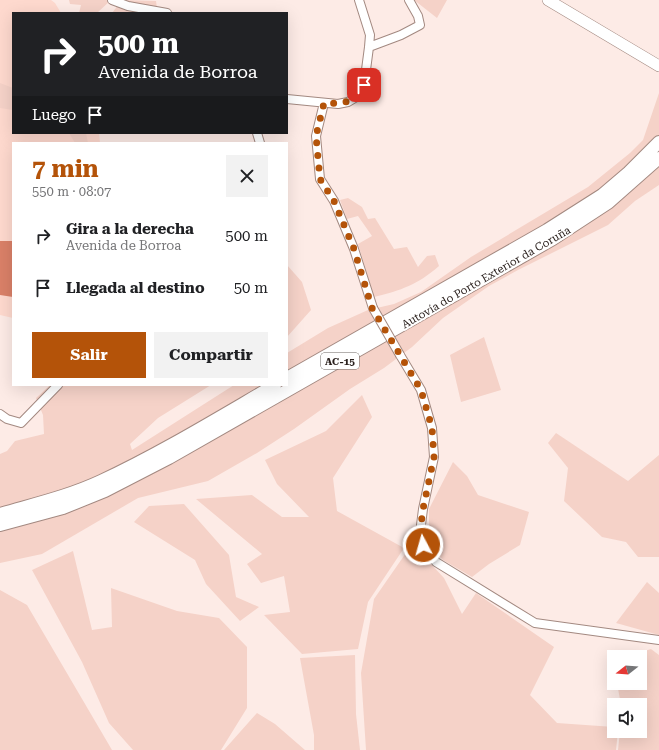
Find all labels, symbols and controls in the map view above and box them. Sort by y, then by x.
text: 500 m [98,27,179,60]
icon: right [32,28,84,80]
text: Avenida de Borroa [98,61,258,82]
pin [347,68,381,102]
icon: arrive [353,74,375,96]
icon: arrive [84,104,106,126]
text: Luego [32,106,76,124]
text: 7 min [32,155,99,183]
button: close [226,155,268,197]
text: 550 m · 08:07 [32,184,111,199]
text: Gira a la derecha [66,220,194,238]
street label: Autovía do Porto Exterior da Coruña [400,224,573,331]
icon: right [32,225,54,247]
text: 500 m [225,227,268,245]
text: Avenida de Borroa [66,238,181,253]
icon: arrive [32,277,54,299]
text: Llegada al destino [66,279,205,297]
text: 50 m [234,279,268,297]
button: Salir [32,332,146,378]
button: Compartir [154,332,268,378]
road number: AC-15 [321,353,359,369]
position arrow [402,524,444,566]
north arrow [607,650,647,690]
map controls [607,650,647,738]
button: sound [607,698,647,738]

